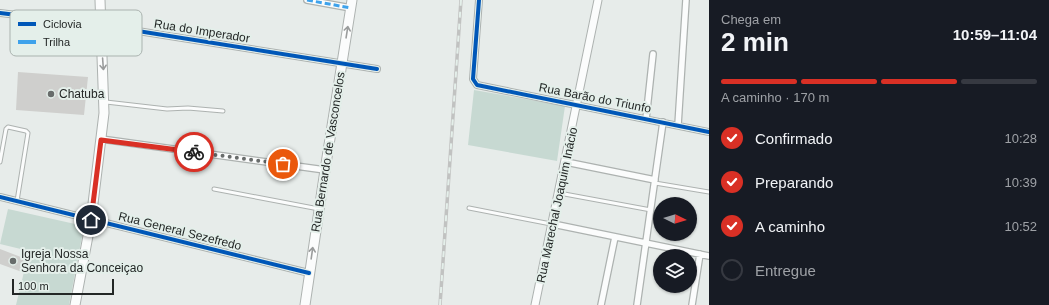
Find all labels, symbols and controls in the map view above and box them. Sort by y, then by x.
legend [10,10,142,56]
text: Chega em [721,12,781,27]
street label: Rua do Imperador [153,17,251,45]
text: Ciclovia [43,18,82,30]
one-way arrow [343,26,351,39]
text: 10:59–11:04 [953,26,1037,43]
text: 2 min [721,27,789,57]
text: Trilha [43,36,71,48]
one-way arrow [99,57,106,70]
street label: Rua Bernardo de Vasconcelos [308,71,348,233]
street label: Rua Barão do Triunfo [538,80,653,116]
place label: Chatuba [59,87,105,101]
marker: Chatuba [46,89,56,99]
text: A caminho · 170 m [721,90,829,105]
street label: Rua Marechal Joaquim Inácio [534,126,580,284]
icon: check [721,127,743,149]
text: Confirmado [755,130,833,147]
text: 10:28 [1004,131,1037,146]
courier [174,132,214,172]
icon: bike [183,141,205,163]
pin [266,147,300,181]
icon: bag [272,153,294,175]
icon: check [721,171,743,193]
text: Preparando [755,174,833,191]
text: 10:39 [1004,175,1037,190]
north arrow [653,197,697,241]
map controls [653,197,697,293]
pin [74,203,108,237]
icon: home [80,209,102,231]
street label: Rua General Sezefredo [117,209,243,253]
icon: check [721,215,743,237]
text: A caminho [755,218,825,235]
text: 10:52 [1004,219,1037,234]
one-way arrow [308,246,316,259]
place label: Igreja Nossa Senhora da Conceiçao [21,247,143,275]
button: layers [653,249,697,293]
marker: Igreja Nossa Senhora da Conceiçao [8,256,18,266]
text: Entregue [755,262,816,279]
scale bar [12,277,114,296]
text: 100 m [18,280,49,292]

